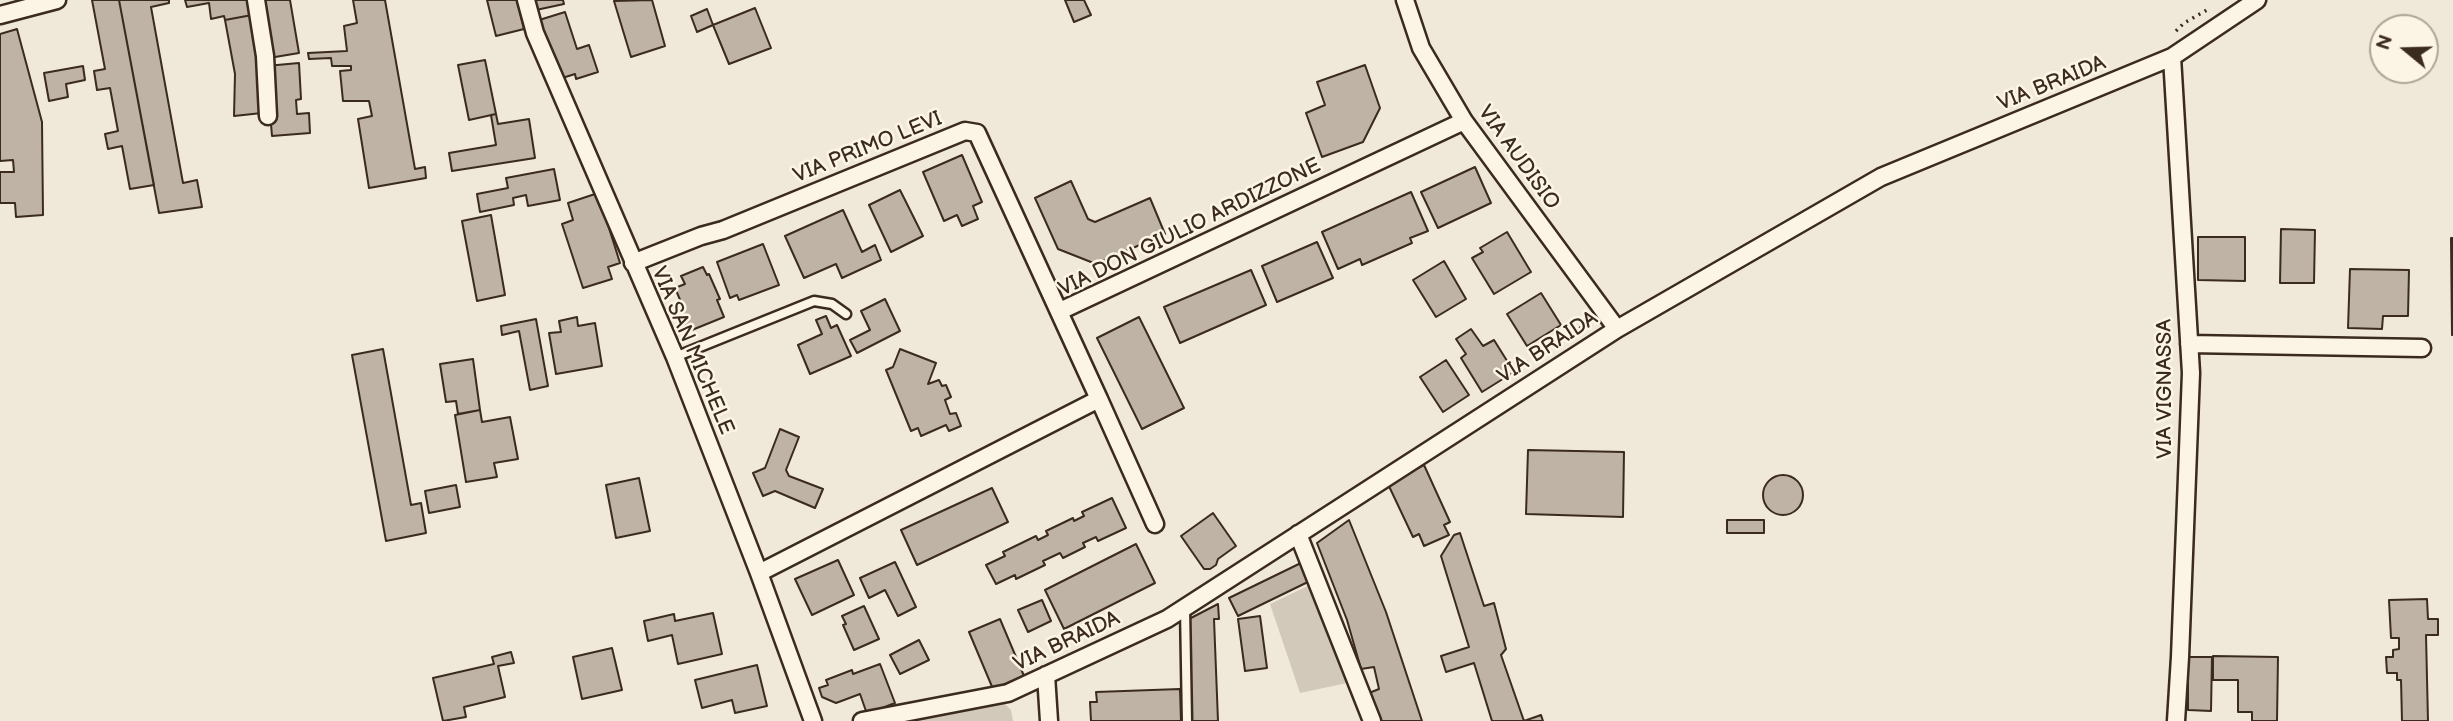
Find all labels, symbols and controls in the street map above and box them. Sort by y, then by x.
north arrow [2369,14,2439,84]
text: N [2372,32,2399,53]
street label: VIA BRAIDA [1994,51,2110,117]
street label: VIA AUDISIO [1472,101,1564,215]
street label: VIA PRIMO LEVI [790,107,946,189]
street label: VIA DON GIULIO ARDIZZONE [1055,153,1325,303]
street label: VIA SAN MICHELE [645,263,739,439]
street label: VIA BRAIDA [1493,306,1603,390]
street label: VIA VIGNASSA [2153,319,2179,459]
street label: VIA BRAIDA [1010,606,1124,678]

